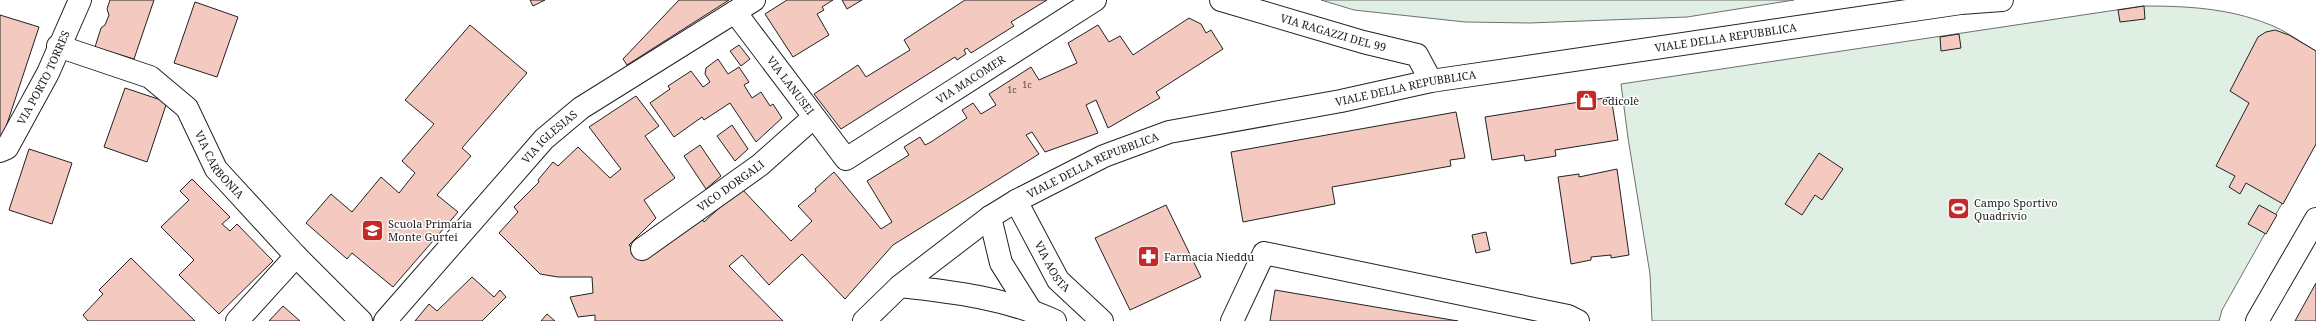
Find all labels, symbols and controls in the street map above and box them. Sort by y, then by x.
street label: VIA RAGAZZI DEL 99 [1279,10,1388,54]
street label: VIALE DELLA REPUBBLICA [1653,19,1798,55]
street label: VIA PORTO TORRES [13,28,73,127]
street label: VIA MACOMER [933,51,1008,107]
street label: VIA LANUSEI [764,53,818,118]
street label: VIALE DELLA REPUBBLICA [1334,66,1477,109]
house number: 1c [1022,78,1032,91]
house number: 1c [1007,83,1017,96]
shop icon: edicolè [1573,88,1599,114]
place label: edicolè [1602,93,1639,108]
street label: VIA IGLESIAS [518,106,580,167]
street label: VIA CARBONIA [192,128,248,202]
street label: VIALE DELLA REPUBBLICA [1024,128,1161,201]
street label: VICO DORGALI [694,157,767,214]
place label: Campo Sportivo Quadrivio [1974,195,2058,223]
sports icon: Campo Sportivo Quadrivio [1946,196,1972,222]
place label: Scuola Primaria Monte Gurtei [388,216,472,244]
school or university icon: Scuola Primaria Monte Gurtei [359,217,385,243]
street label: VIA AOSTA [1032,238,1074,295]
pharmacy icon: Farmacia Nieddu [1135,244,1161,270]
place label: Farmacia Nieddu [1164,249,1254,264]

